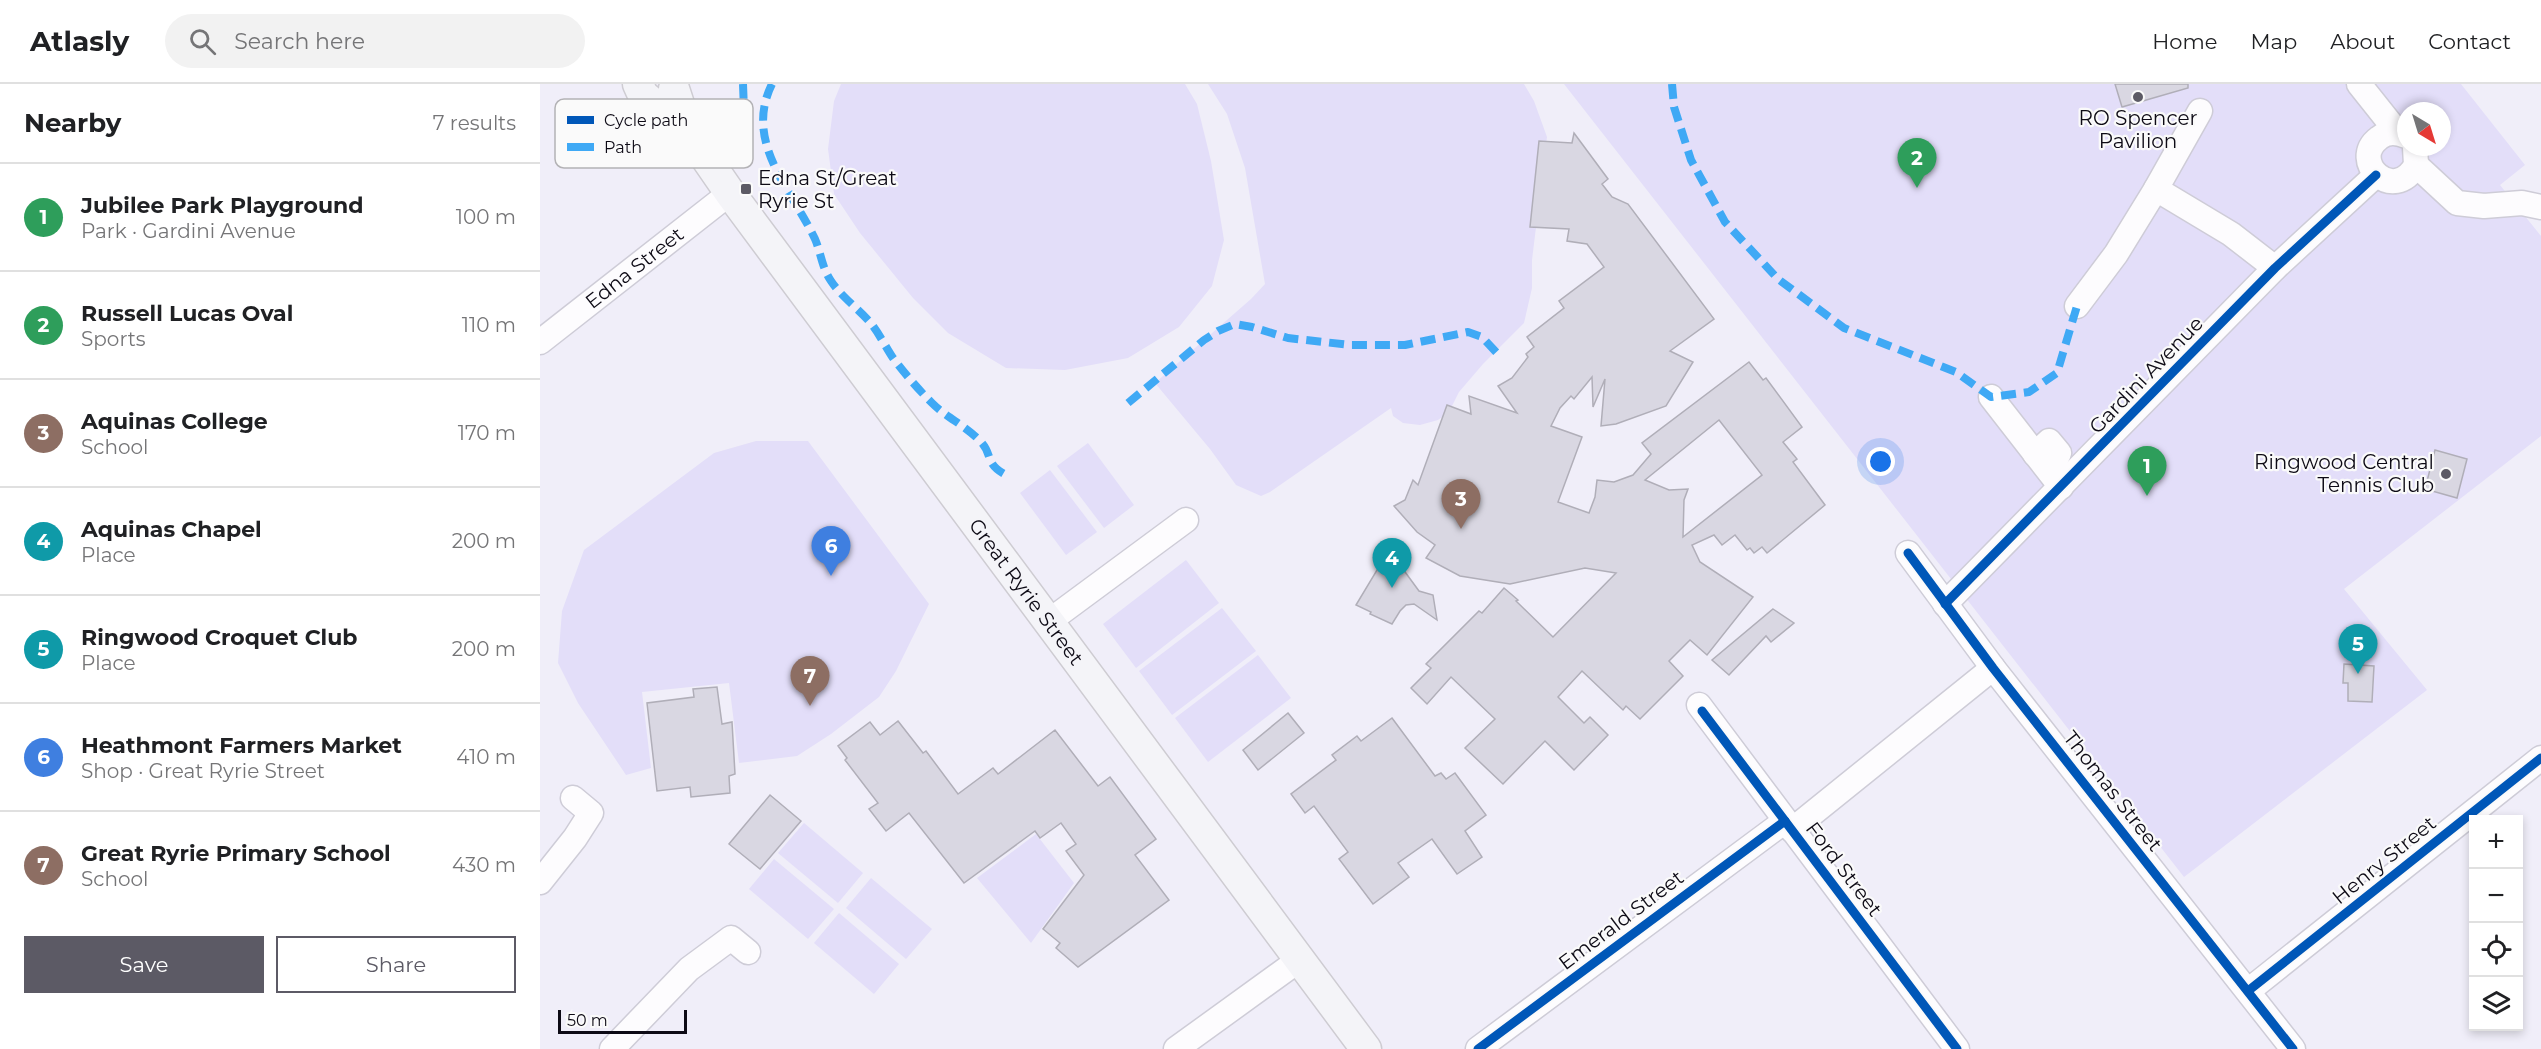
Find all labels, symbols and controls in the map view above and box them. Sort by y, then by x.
search box [165,14,585,68]
text: Atlasly [30,24,129,58]
icon: search [186,25,219,58]
text: Search here [234,28,365,55]
text: Home [2152,29,2217,54]
text: Map [2250,29,2297,54]
text: About [2330,29,2395,54]
text: Contact [2428,29,2511,54]
marker: RO Spencer Pavilion [2131,90,2145,104]
legend [555,99,753,168]
north arrow [2397,102,2451,156]
place label: RO Spencer Pavilion [2078,106,2198,153]
text: Nearby [24,107,121,139]
text: 7 results [433,111,516,135]
text: Cycle path [604,111,688,130]
text: Path [604,138,642,157]
pin: 2 [1898,138,1936,188]
place label: Edna St/Great Ryrie St [758,166,897,213]
marker: Edna St/Great Ryrie St [739,182,753,196]
text: Jubilee Park Playground [81,192,364,219]
text: 1 [40,205,47,229]
text: 100 m [456,205,516,229]
text: Park · Gardini Avenue [81,219,296,243]
street label: Edna Street [581,222,688,314]
text: Russell Lucas Oval [81,300,293,327]
street label: Gardini Avenue [2084,311,2208,439]
text: 2 [38,313,49,337]
text: 110 m [462,313,516,337]
text: Sports [81,327,146,351]
text: Aquinas College [81,408,268,435]
text: 3 [38,421,49,445]
text: 170 m [458,421,516,445]
text: School [81,435,148,459]
pin: 1 [2128,446,2166,496]
your location [1866,447,1895,476]
place label: Ringwood Central Tennis Club [2254,450,2434,497]
marker: Ringwood Central Tennis Club [2439,467,2453,481]
pin: 3 [1442,480,1480,529]
street label: Great Ryrie Street [964,514,1089,670]
text: Aquinas Chapel [81,516,262,543]
pin: 6 [812,526,850,576]
text: 4 [37,529,50,553]
text: 200 m [452,529,516,553]
pin: 4 [1372,538,1412,588]
text: Place [81,543,136,567]
text: Ringwood Croquet Club [81,624,357,651]
pin: 5 [2338,624,2378,674]
text: 5 [38,637,49,661]
text: 200 m [452,637,516,661]
text: Place [81,651,136,675]
pin: 7 [790,656,830,706]
street label: Thomas Street [2059,726,2167,856]
text: Heathmont Farmers Market [81,732,402,759]
text: 6 [37,745,50,769]
text: 410 m [456,745,516,769]
text: Shop · Great Ryrie Street [81,759,325,783]
street label: Henry Street [2327,811,2441,909]
map controls [2469,815,2523,1031]
button: + [2469,815,2523,869]
street label: Ford Street [1801,817,1887,921]
text: Great Ryrie Primary School [81,840,391,867]
text: 7 [37,853,50,877]
text: 430 m [452,853,516,877]
street label: Emerald Street [1554,865,1688,975]
text: School [81,867,148,891]
button: − [2469,869,2523,923]
button: locate [2469,923,2523,977]
button: Save [24,936,264,993]
button: Share [276,936,516,993]
button: layers [2469,977,2523,1031]
scale bar [558,1007,687,1034]
text: 50 m [567,1011,608,1030]

